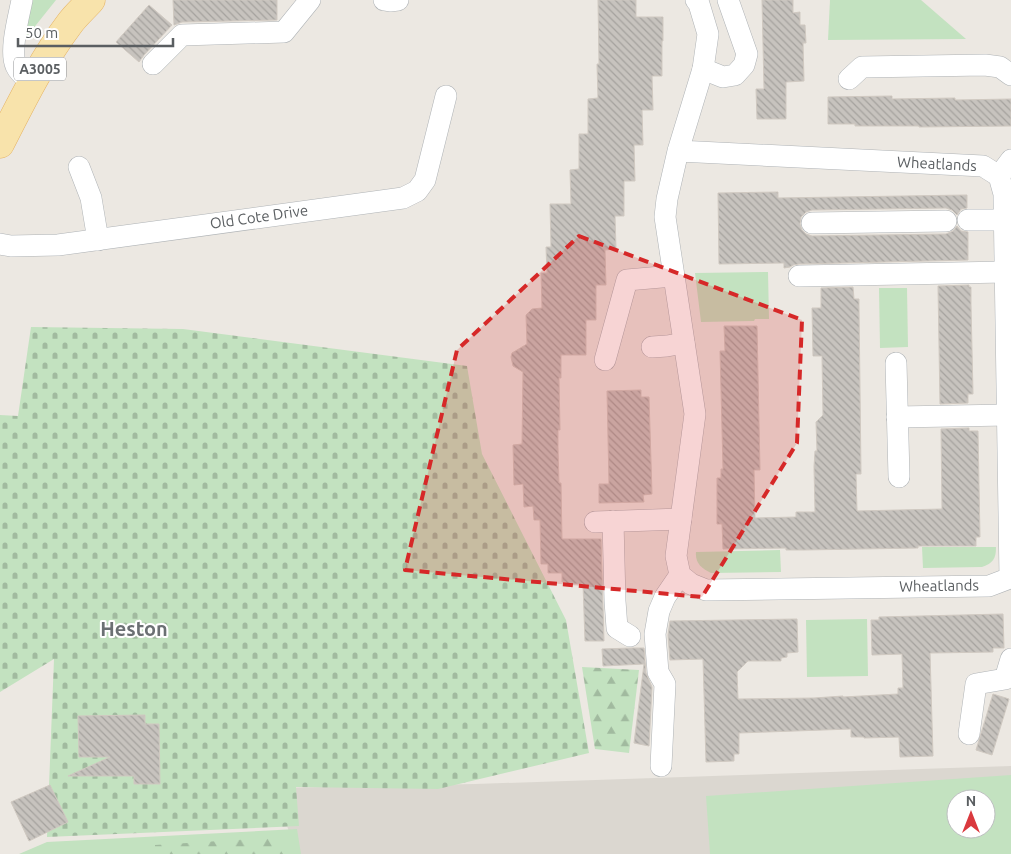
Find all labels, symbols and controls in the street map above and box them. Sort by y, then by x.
scale bar [18,15,172,47]
text: 50 m [25,24,58,41]
road number: A3005 [14,58,66,80]
street label: Wheatlands [897,153,977,174]
street label: Old Cote Drive [209,201,309,232]
street label: Wheatlands [899,576,979,595]
district label: Heston [100,617,168,640]
north arrow [946,789,996,839]
text: N [966,793,976,809]

